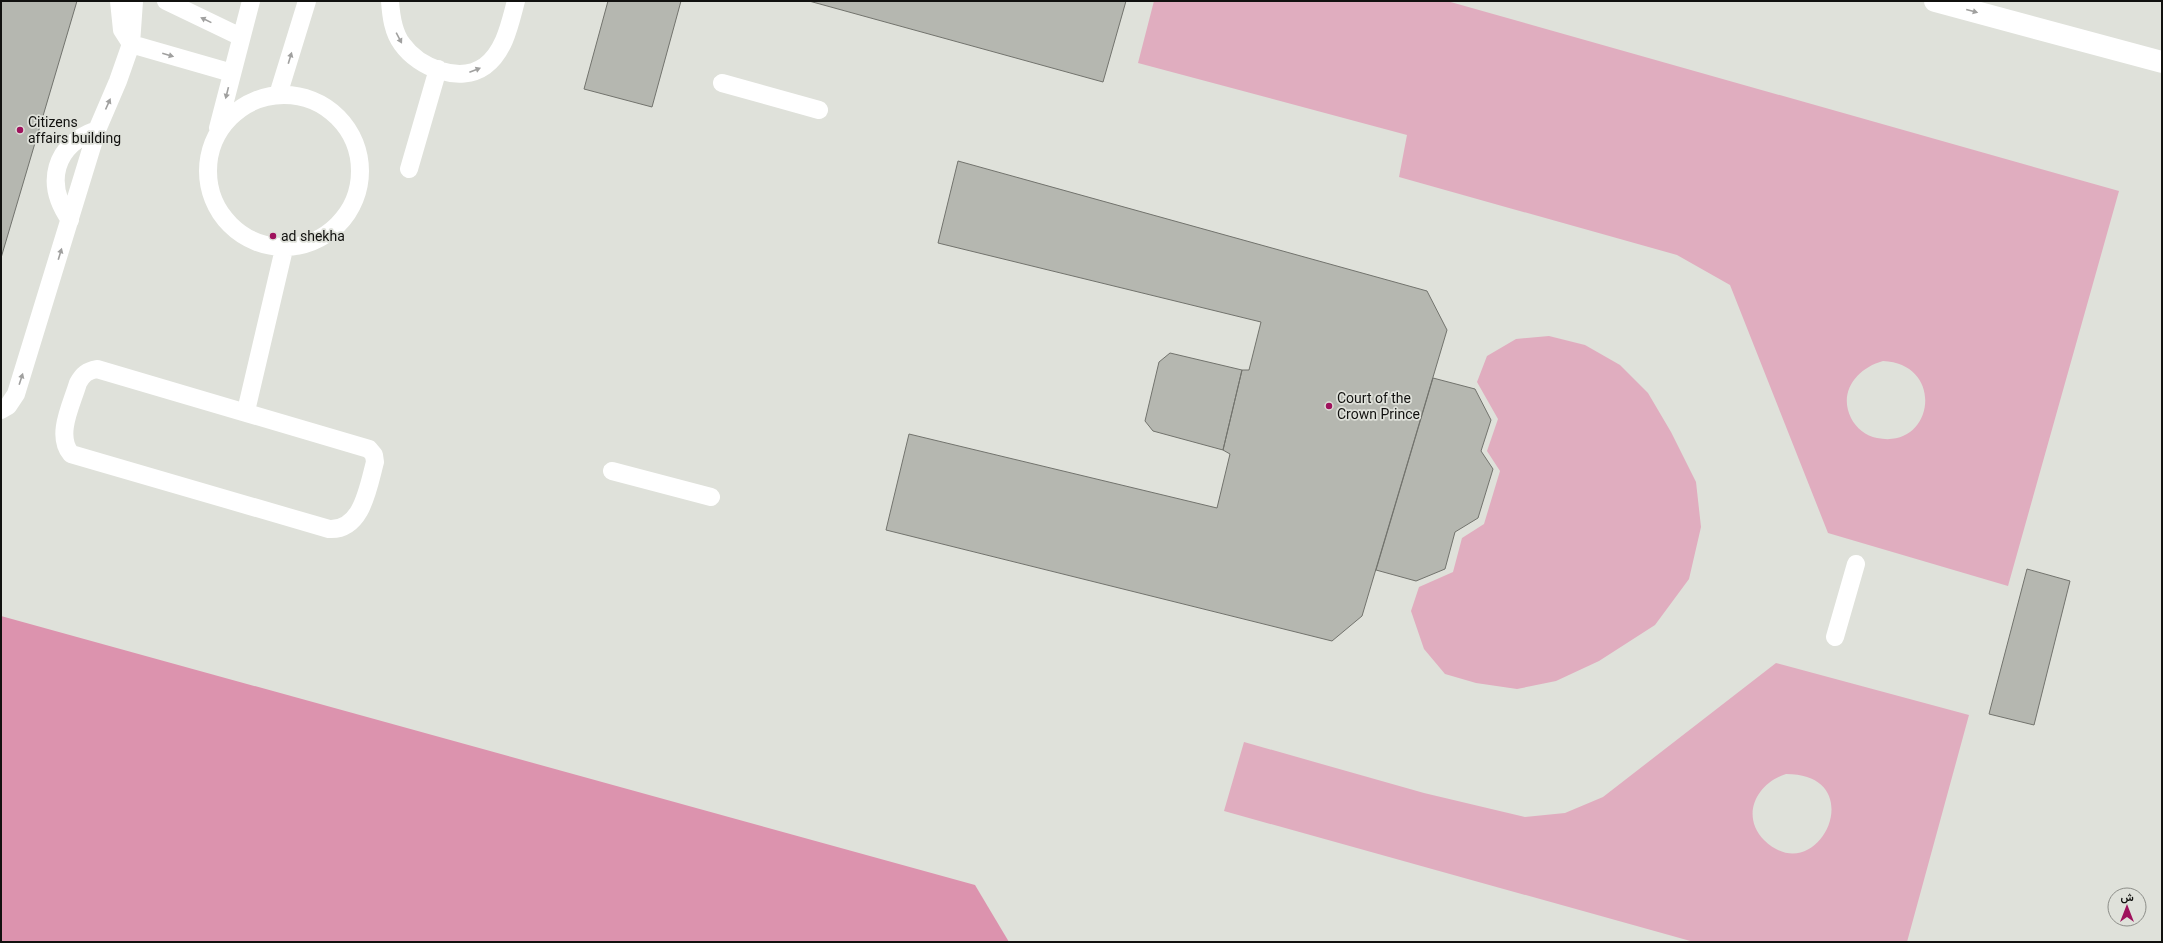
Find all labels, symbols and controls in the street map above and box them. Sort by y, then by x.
one-way arrow [1967,8,1979,14]
one-way arrow [201,17,212,23]
one-way arrow [395,33,402,44]
one-way arrow [287,51,293,63]
one-way arrow [162,52,174,58]
one-way arrow [470,67,482,73]
one-way arrow [224,87,230,99]
one-way arrow [104,98,111,110]
place label: Citizens affairs building [28,114,121,146]
marker: Citizens affairs building [15,125,25,135]
place label: ad shekha [281,228,345,244]
marker: ad shekha [268,231,278,241]
one-way arrow [57,248,63,260]
one-way arrow [19,372,25,384]
place label: Court of the Crown Prince [1337,390,1420,422]
marker: Court of the Crown Prince [1324,401,1334,411]
north arrow [2107,887,2147,927]
text: ش [2120,891,2134,904]

